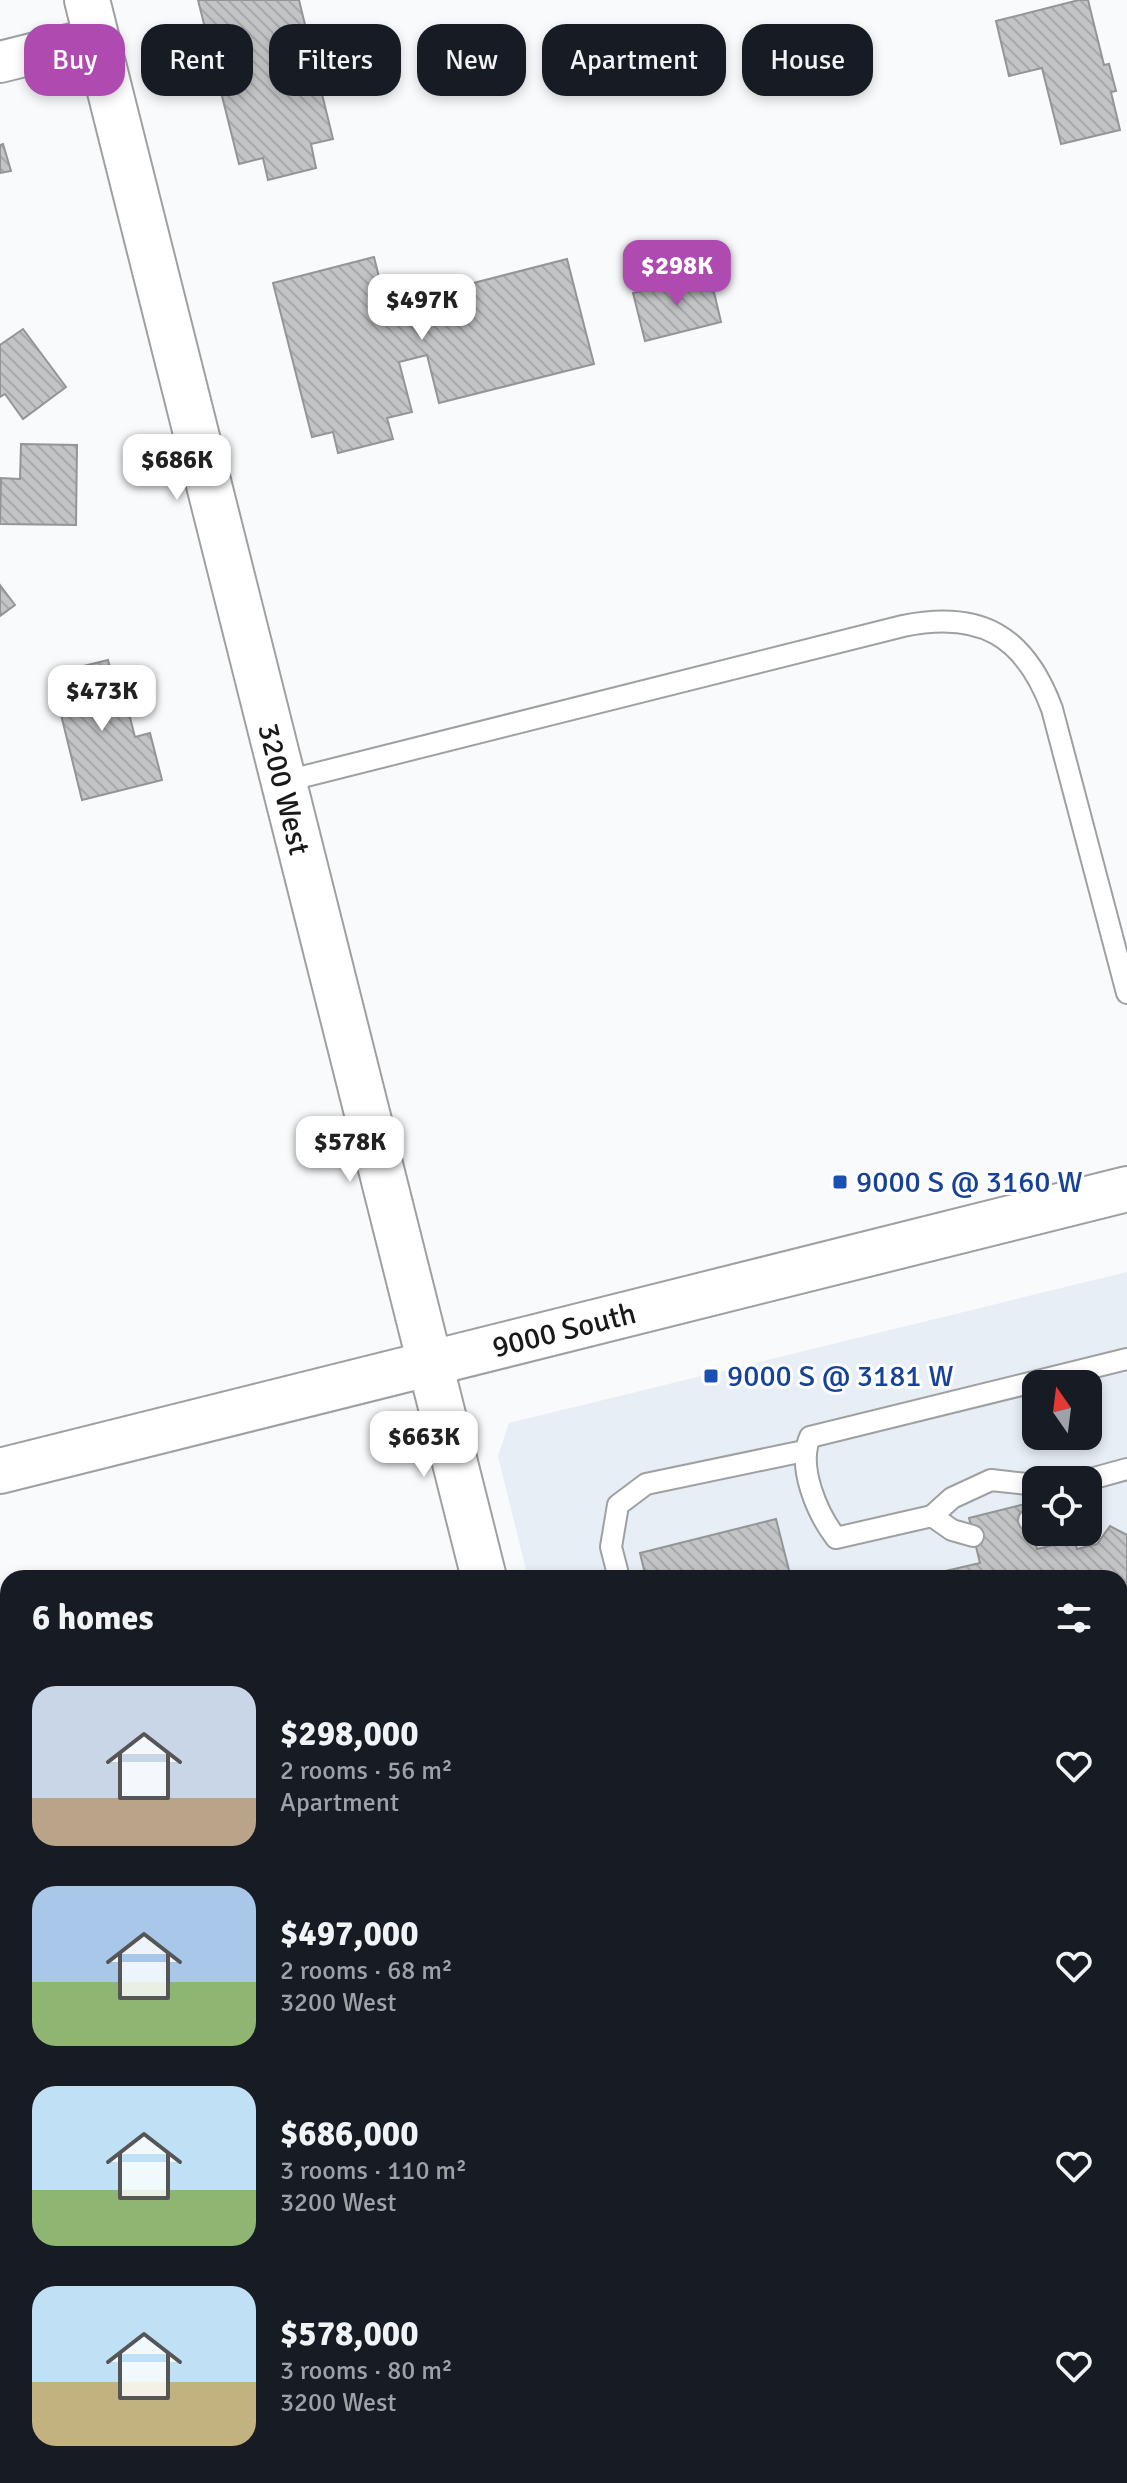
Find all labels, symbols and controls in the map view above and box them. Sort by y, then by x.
chip: Buy [24,24,125,96]
chip: Rent [141,24,253,96]
chip: Filters [269,24,401,96]
chip: New [417,24,526,96]
chip: Apartment [542,24,726,96]
chip: House [742,24,873,96]
pin: $298K [621,240,733,308]
text: $298K [641,250,713,282]
pin: $497K [366,274,478,342]
text: $497K [386,284,458,316]
pin: $686K [121,434,233,502]
text: $686K [141,444,213,476]
pin: $473K [46,665,158,733]
text: $473K [66,675,138,707]
street label: 3200 West [249,719,318,859]
pin: $578K [294,1116,406,1184]
text: $578K [314,1126,386,1158]
place label: 9000 S @ 3160 W [856,1164,1083,1201]
marker: 9000 S @ 3160 W [831,1173,849,1191]
street label: 9000 South [488,1295,640,1366]
place label: 9000 S @ 3181 W [727,1358,954,1395]
marker: 9000 S @ 3181 W [702,1367,720,1385]
north arrow [1022,1370,1102,1450]
map controls [1022,1370,1102,1546]
pin: $663K [368,1411,480,1479]
text: $663K [388,1421,460,1453]
button: locate [1022,1466,1102,1546]
icon: filters [1052,1596,1096,1640]
text: 6 homes [32,1597,153,1639]
text: $298,000 [280,1713,419,1755]
icon: home [96,1718,192,1814]
icon: heart [1052,1744,1096,1788]
text: 2 rooms · 56 m² [280,1755,453,1787]
text: Apartment [280,1787,399,1819]
text: $497,000 [280,1913,419,1955]
icon: home [96,1918,192,2014]
icon: heart [1052,1944,1096,1988]
text: 2 rooms · 68 m² [280,1955,453,1987]
text: 3200 West [280,1987,396,2019]
text: $686,000 [280,2113,419,2155]
icon: home [96,2118,192,2214]
icon: heart [1052,2144,1096,2188]
text: 3 rooms · 110 m² [280,2155,467,2187]
text: 3200 West [280,2187,396,2219]
text: $578,000 [280,2313,419,2355]
icon: home [96,2318,192,2414]
icon: heart [1052,2344,1096,2388]
text: 3 rooms · 80 m² [280,2355,453,2387]
text: 3200 West [280,2387,396,2419]

